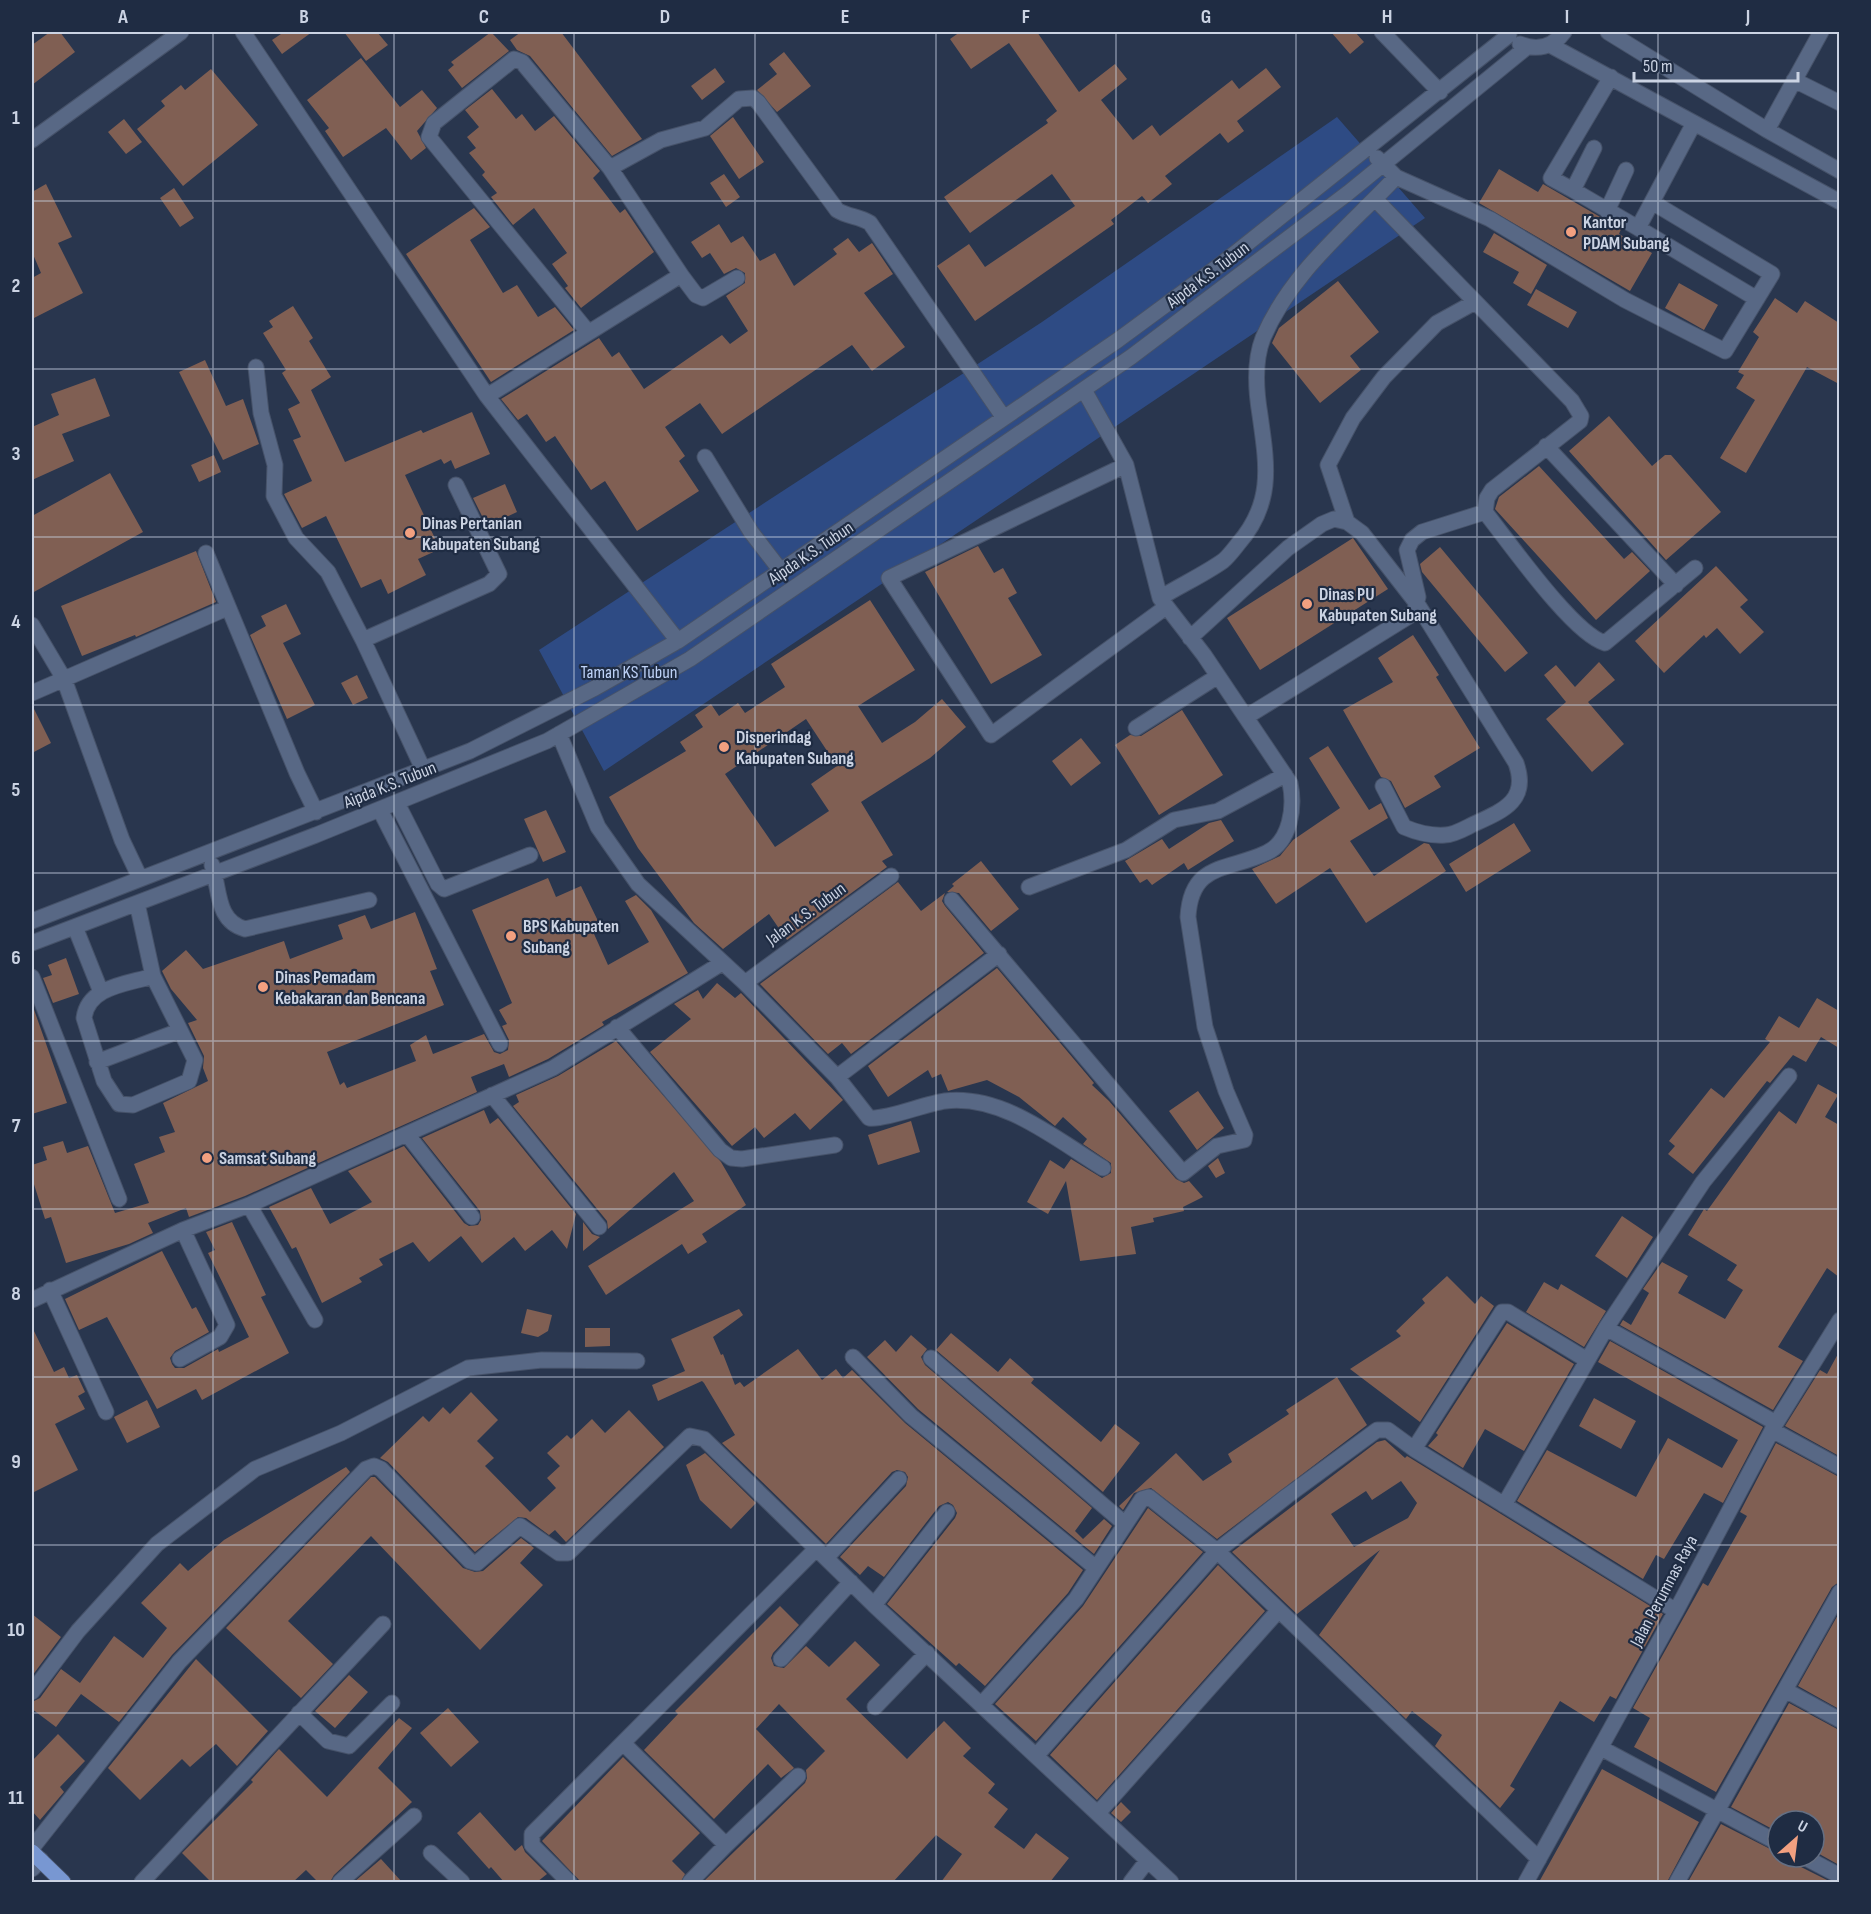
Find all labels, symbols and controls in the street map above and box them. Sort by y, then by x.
text: A [117,5,128,29]
text: B [299,5,309,29]
text: C [479,5,489,29]
text: D [660,5,670,29]
text: E [841,5,849,29]
text: F [1022,5,1030,29]
text: G [1201,5,1211,29]
text: H [1382,5,1392,29]
text: I [1565,5,1569,29]
text: J [1745,5,1750,29]
scale bar [1634,45,1798,83]
text: 50 m [1643,56,1673,77]
text: 1 [12,106,20,130]
place label: Kantor PDAM Subang [1583,212,1670,254]
marker: Kantor PDAM Subang [1564,225,1578,239]
street label: Aipda K.S. Tubun [1162,237,1253,313]
text: 2 [12,274,20,298]
text: 3 [12,442,21,466]
place label: Dinas Pertanian Kabupaten Subang [422,513,540,555]
street label: Aipda K.S. Tubun [764,517,857,590]
marker: Dinas Pertanian Kabupaten Subang [403,526,417,540]
place label: Dinas PU Kabupaten Subang [1319,584,1437,626]
marker: Dinas PU Kabupaten Subang [1300,597,1314,611]
text: 4 [11,610,21,634]
park label: Taman KS Tubun [580,662,678,683]
place label: Disperindag Kabupaten Subang [736,727,854,769]
marker: Disperindag Kabupaten Subang [717,740,731,754]
street label: Aipda K.S. Tubun [340,757,439,813]
text: 5 [12,778,21,802]
street label: Jalan K.S. Tubun [761,878,850,951]
place label: BPS Kabupaten Subang [523,916,619,958]
marker: BPS Kabupaten Subang [504,929,518,943]
text: 6 [11,946,21,970]
place label: Dinas Pemadam Kebakaran dan Bencana [275,967,425,1009]
marker: Dinas Pemadam Kebakaran dan Bencana [256,980,270,994]
text: 7 [12,1114,21,1138]
place label: Samsat Subang [219,1148,317,1169]
marker: Samsat Subang [200,1151,214,1165]
text: 8 [11,1282,21,1306]
text: 9 [11,1450,21,1474]
street label: Jalan Perumnas Raya [1625,1532,1702,1651]
text: 10 [7,1618,25,1642]
text: 11 [8,1786,24,1810]
north arrow [1766,1809,1826,1869]
text: U [1794,1817,1810,1837]

